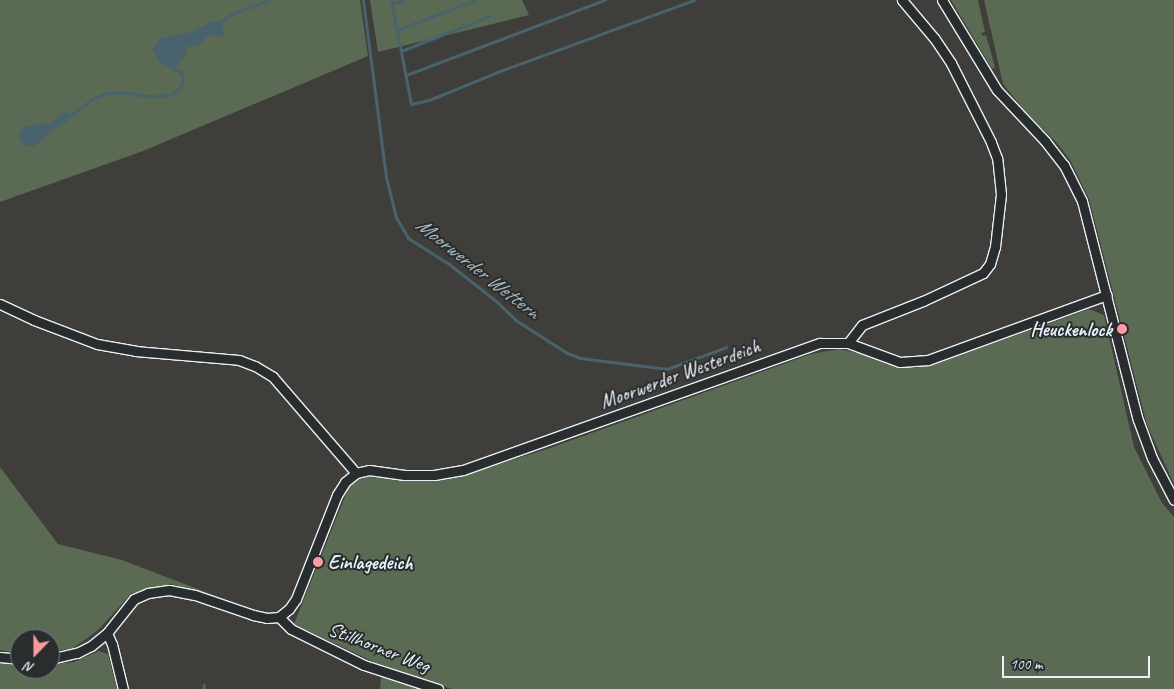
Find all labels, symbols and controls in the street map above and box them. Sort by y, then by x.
water label: Moorwerder Wettern [411,212,545,324]
place label: Heuckenlock [1030,317,1112,341]
marker: Heuckenlock [1116,323,1128,335]
street label: Moorwerder Westerdeich [597,334,763,414]
place label: Einlagedeich [328,550,413,574]
marker: Einlagedeich [312,556,324,568]
street label: Stillhorner Weg [325,617,433,677]
north arrow [10,629,60,679]
scale bar [1004,646,1152,678]
text: 100 m [1010,655,1042,674]
text: N [22,658,37,677]

